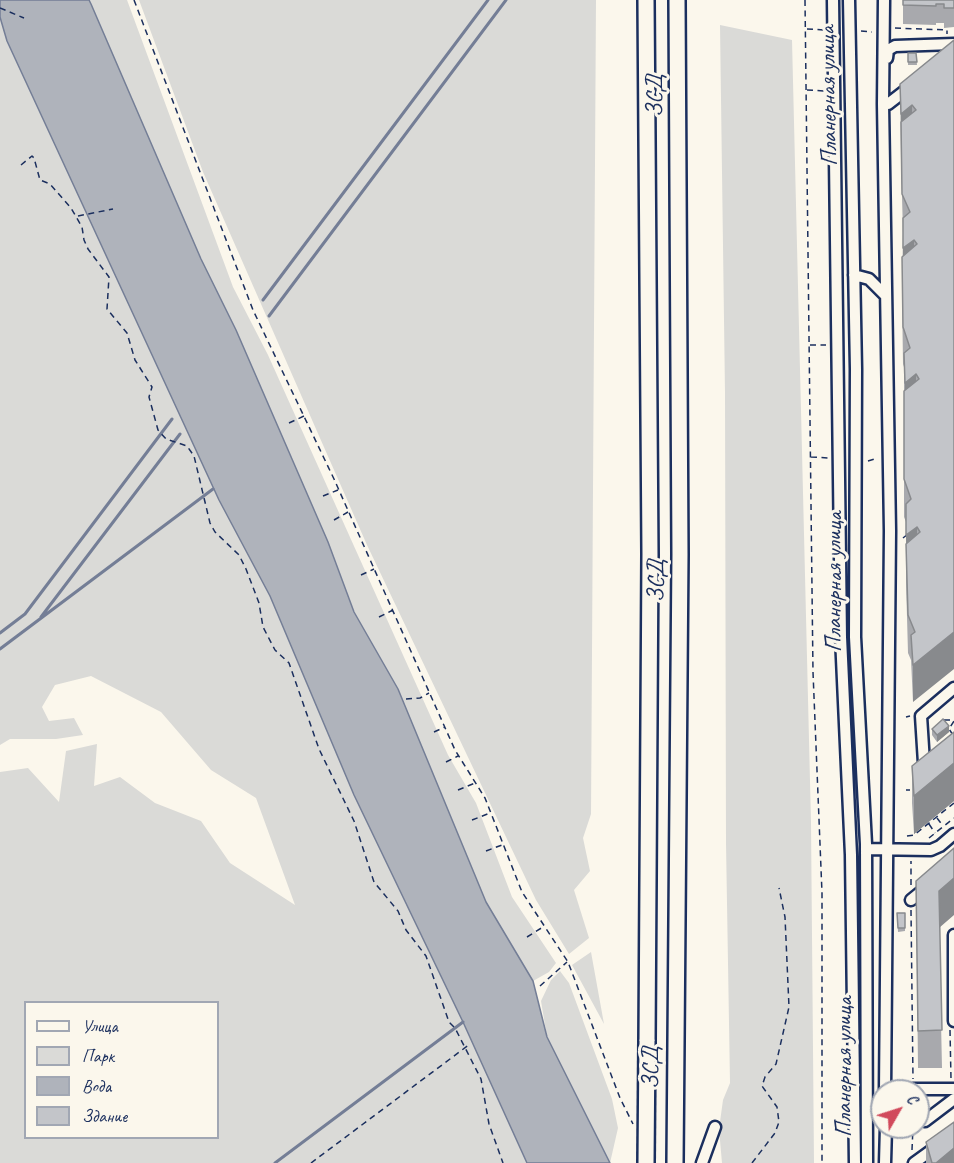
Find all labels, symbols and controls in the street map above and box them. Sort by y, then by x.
street label: Планерная улица [813,26,845,166]
street label: ЗСД [642,75,670,117]
street label: Планерная улица [821,512,849,652]
street label: ЗСД [642,559,672,603]
street label: Планерная улица [831,997,859,1137]
legend [24,1001,219,1139]
text: Улица [82,1015,118,1037]
text: Парк [82,1045,114,1067]
street label: ЗСД [638,1047,666,1089]
text: Вода [82,1075,111,1097]
north arrow [870,1079,930,1139]
text: С [902,1090,923,1108]
text: Здание [82,1105,127,1127]

